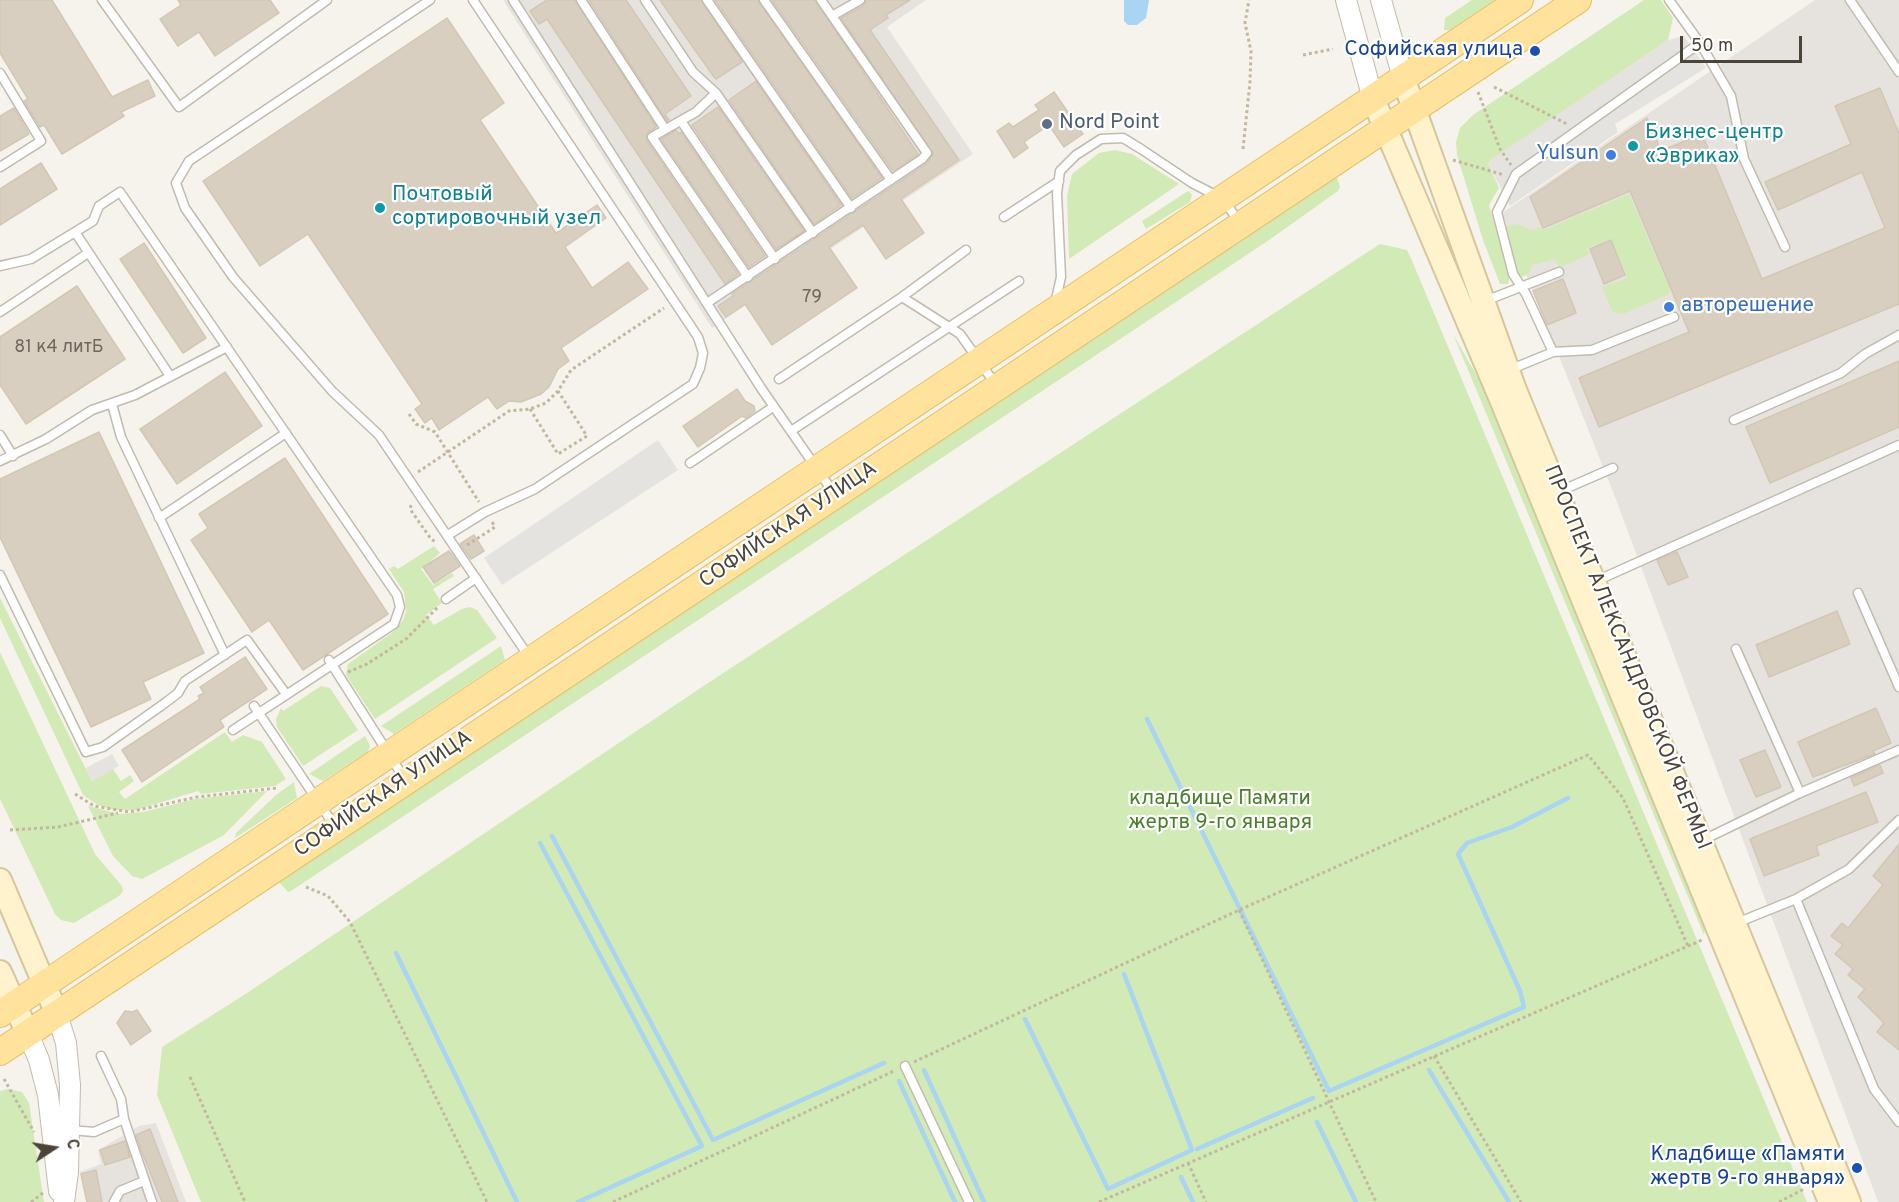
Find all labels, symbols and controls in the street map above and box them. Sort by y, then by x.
scale bar [1683,24,1804,62]
text: 50 m [1691,35,1733,58]
place label: Софийская улица [1344,38,1523,64]
marker: Софийская улица [1528,44,1542,58]
place label: Nord Point [1059,111,1160,137]
marker: Nord Point [1040,117,1054,131]
place label: Бизнес-центр «Эврика» [1645,121,1784,171]
marker: Бизнес-центр «Эврика» [1626,139,1640,153]
place label: Yulsun [1536,142,1599,168]
marker: Yulsun [1604,148,1618,162]
place label: Почтовый сортировочный узел [392,183,601,233]
marker: Почтовый сортировочный узел [373,201,387,215]
house number: 79 [802,287,822,309]
place label: авторешение [1681,294,1814,320]
marker: авторешение [1662,300,1676,314]
house number: 81 к4 литБ [14,337,104,359]
street label: СОФИЙСКАЯ УЛИЦА [695,457,883,595]
street label: ПРОСПЕКТ АЛЕКСАНДРОВСКОЙ ФЕРМЫ [1537,462,1715,854]
street label: СОФИЙСКАЯ УЛИЦА [290,726,478,864]
park label: кладбище Памяти жертв 9-го января [1128,787,1312,837]
north arrow [24,1118,84,1178]
text: С [61,1137,82,1151]
place label: Кладбище «Памяти жертв 9-го января» [1650,1143,1845,1193]
marker: Кладбище «Памяти жертв 9-го января» [1850,1161,1864,1175]

